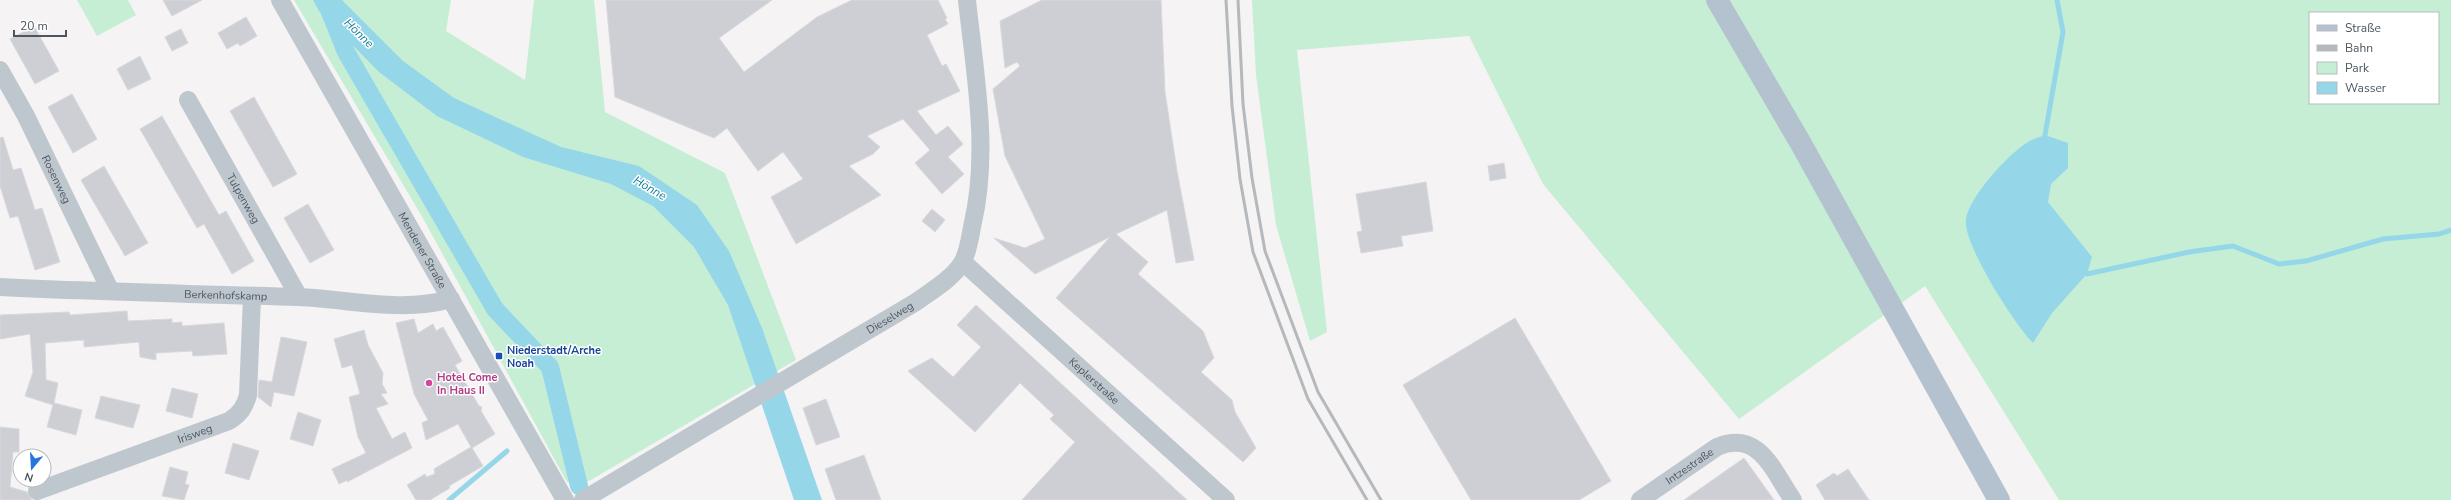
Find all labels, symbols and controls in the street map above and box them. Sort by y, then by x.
scale bar [14,12,66,38]
legend [2309,12,2439,104]
water label: Hönne [341,15,378,52]
text: 20 m [20,18,48,34]
text: Straße [2345,20,2381,36]
text: Bahn [2345,40,2373,56]
text: Park [2345,60,2370,76]
text: Wasser [2345,80,2387,96]
street label: Rosenweg [38,153,74,206]
street label: Tulpenweg [223,171,263,226]
water label: Hönne [630,172,670,204]
street label: Mendener Straße [394,210,450,291]
street label: Berkenhofskamp [184,287,267,304]
street label: Dieselweg [864,298,916,338]
place label: Niederstadt/Arche Noah [507,343,601,371]
marker: Niederstadt/Arche Noah [494,351,504,361]
street label: Keplerstraße [1065,354,1123,408]
place label: Hotel Come In Haus II [437,370,497,398]
marker: Hotel Come In Haus II [424,378,434,388]
street label: Irisweg [176,421,214,447]
street label: Intzestraße [1663,444,1717,488]
north arrow [12,448,52,488]
text: N [23,469,35,485]

